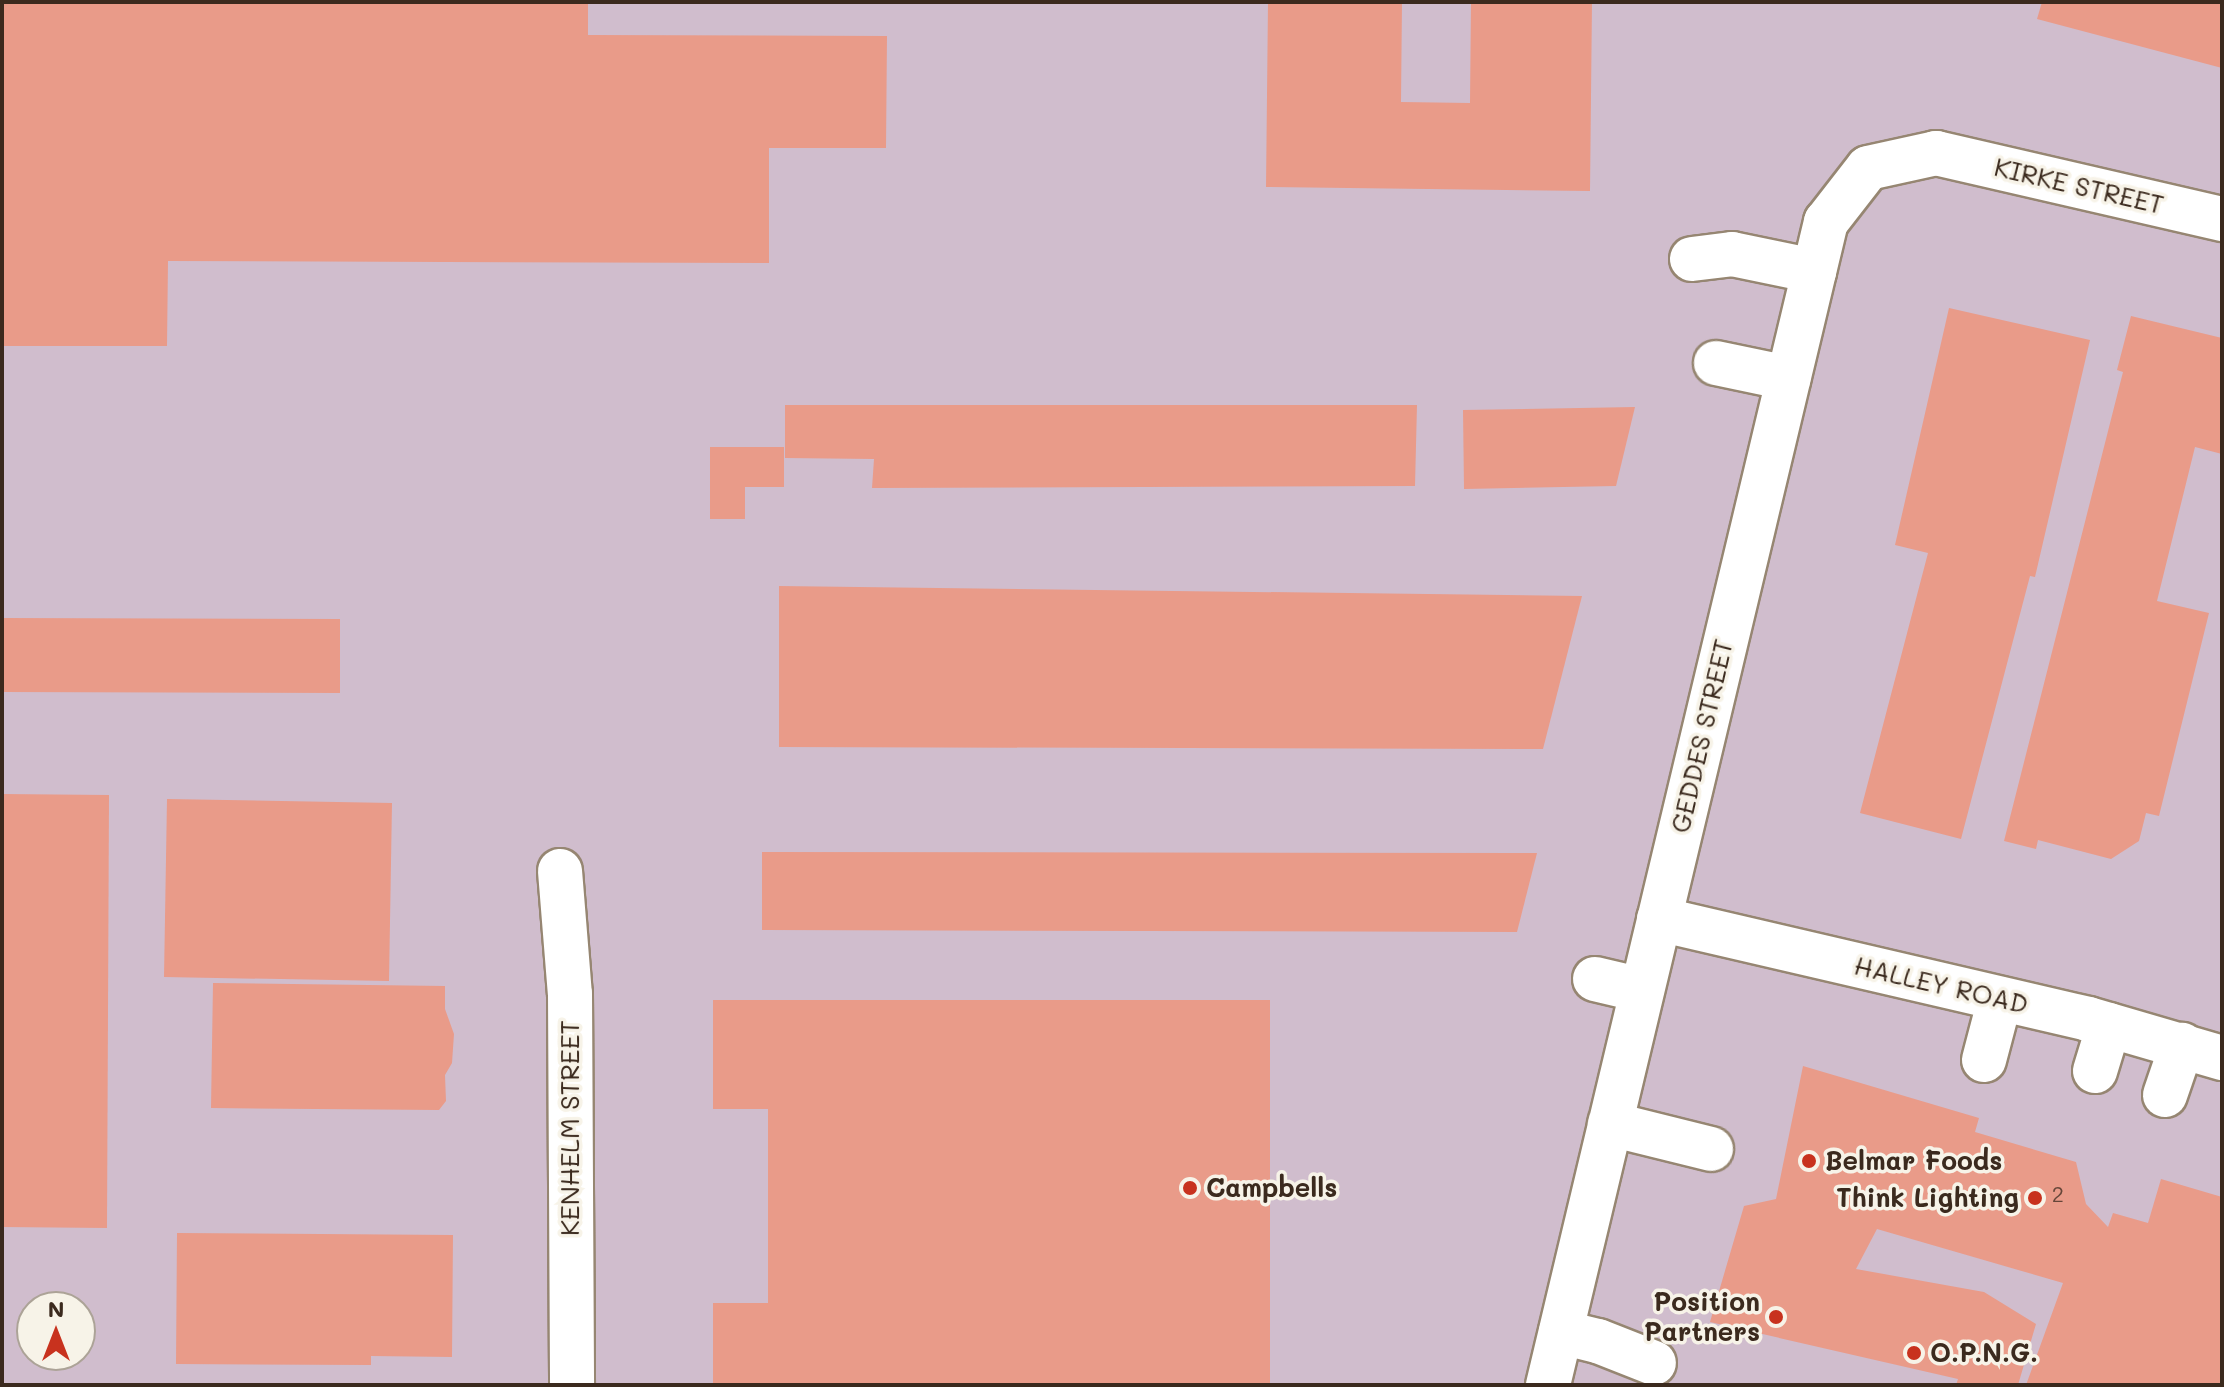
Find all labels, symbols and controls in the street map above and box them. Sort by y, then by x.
street label: KIRKE STREET [1991,151,2167,221]
street label: GEDDES STREET [1665,636,1739,836]
street label: HALLEY ROAD [1851,950,2031,1020]
street label: KENHELM STREET [554,1020,586,1236]
place label: Belmar Foods [1825,1145,2002,1177]
marker: Belmar Foods [1800,1152,1818,1170]
place label: Campbells [1206,1172,1337,1204]
marker: Campbells [1181,1179,1199,1197]
house number: 2 [2052,1181,2064,1207]
place label: Think Lighting [1836,1182,2019,1214]
marker: Think Lighting [2026,1189,2044,1207]
place label: Position Partners [1644,1286,1760,1348]
north arrow [16,1291,96,1371]
text: N [48,1294,64,1323]
marker: Position Partners [1767,1308,1785,1326]
place label: O.P.N.G. [1930,1337,2038,1369]
marker: O.P.N.G. [1905,1344,1923,1362]

